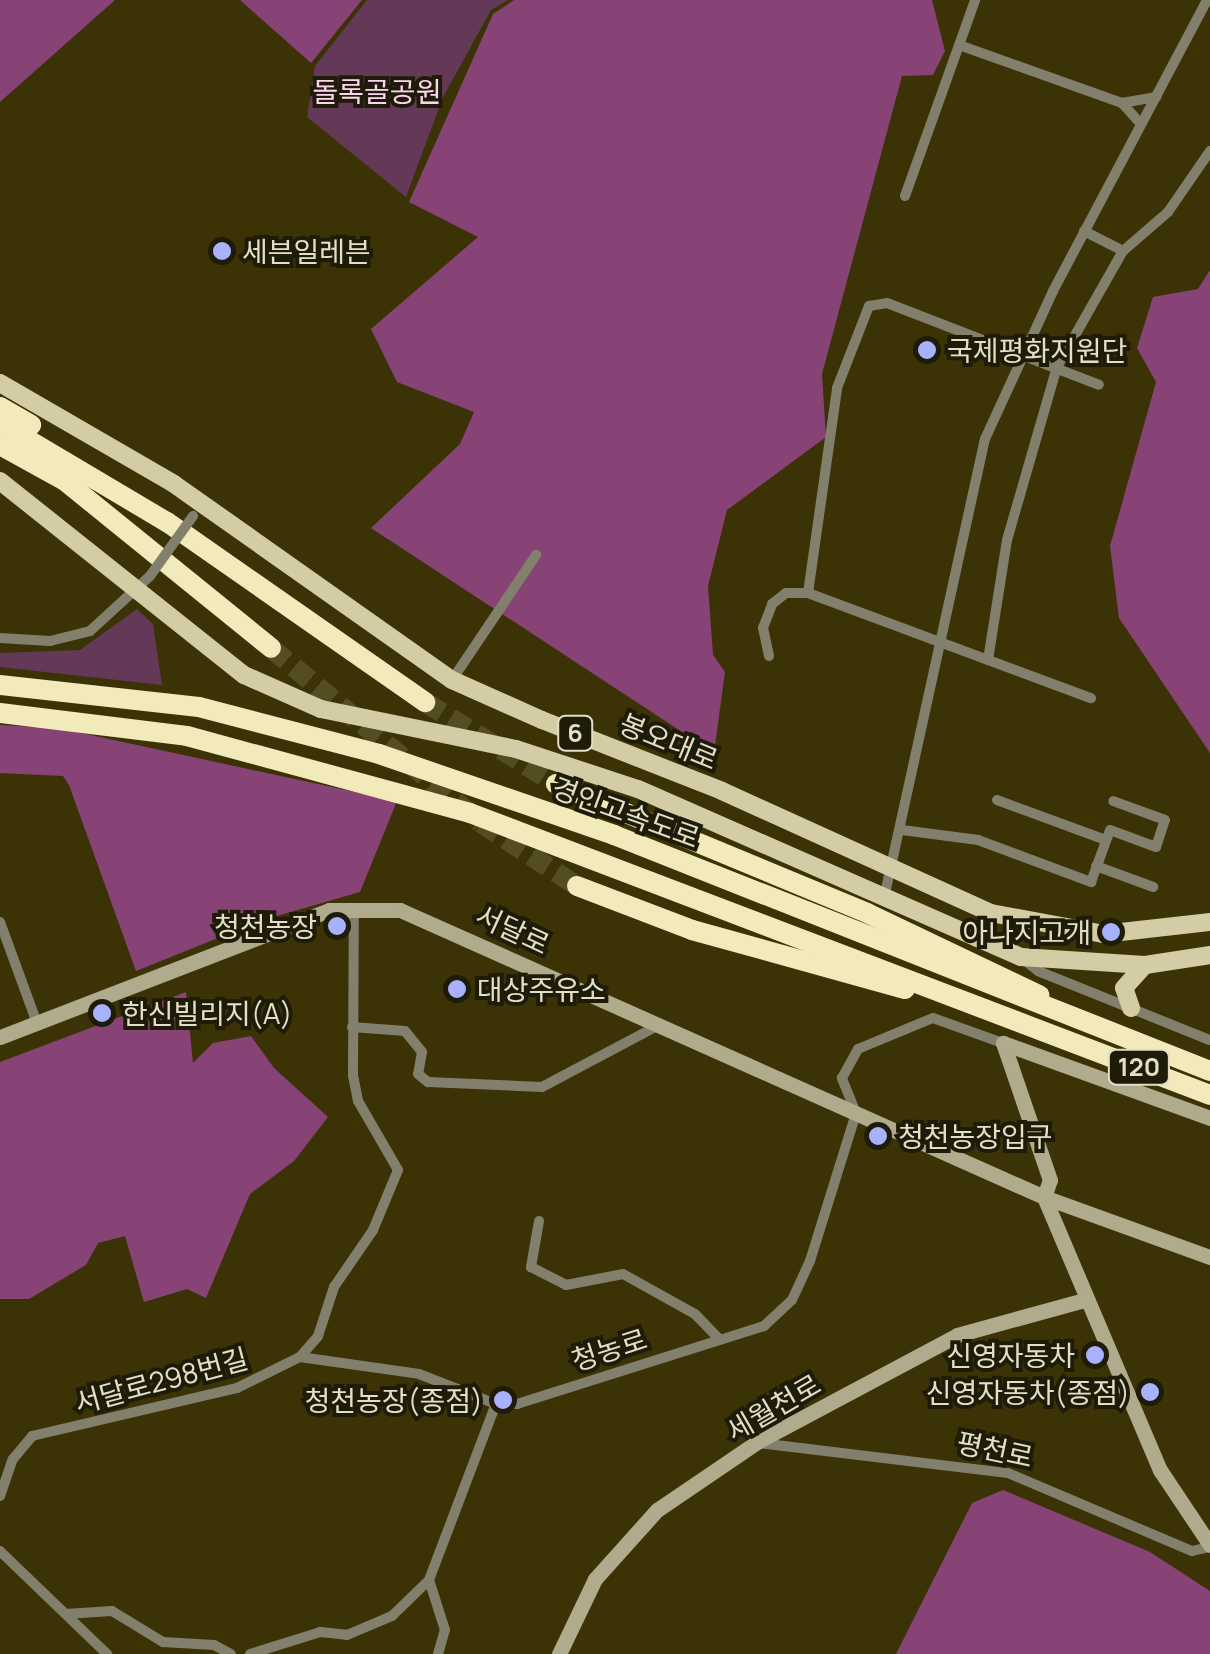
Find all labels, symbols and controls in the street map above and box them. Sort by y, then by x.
park label: 돌록골공원 [313,74,441,108]
place label: 세븐일레븐 [242,234,371,268]
marker: 세븐일레븐 [211,240,233,262]
place label: 국제평화지원단 [947,333,1127,367]
marker: 국제평화지원단 [916,339,938,361]
street label: 봉오대로 [615,706,723,776]
road number: 6 [555,713,595,753]
street label: 경인고속도로 [548,770,704,854]
street label: 서달로 [471,897,555,961]
place label: 청천농장 [214,909,317,943]
marker: 청천농장 [326,915,348,937]
place label: 아나지고개 [962,915,1091,949]
marker: 아나지고개 [1100,921,1122,943]
place label: 대상주유소 [477,972,606,1006]
marker: 대상주유소 [446,978,468,1000]
place label: 한신빌리지(A) [122,996,292,1030]
marker: 한신빌리지(A) [91,1002,113,1024]
road number: 120 [1106,1047,1172,1087]
place label: 청천농장입구 [898,1119,1053,1153]
marker: 청천농장입구 [867,1125,889,1147]
street label: 청농로 [567,1321,651,1377]
place label: 신영자동차 [946,1338,1075,1372]
street label: 서달로298번길 [70,1341,252,1419]
marker: 신영자동차 [1084,1344,1106,1366]
street label: 세월천로 [720,1367,826,1447]
place label: 신영자동차(종점) [926,1375,1130,1409]
marker: 신영자동차(종점) [1139,1381,1161,1403]
place label: 청천농장(종점) [305,1383,483,1417]
marker: 청천농장(종점) [492,1389,514,1411]
street label: 평천로 [954,1425,1036,1473]

